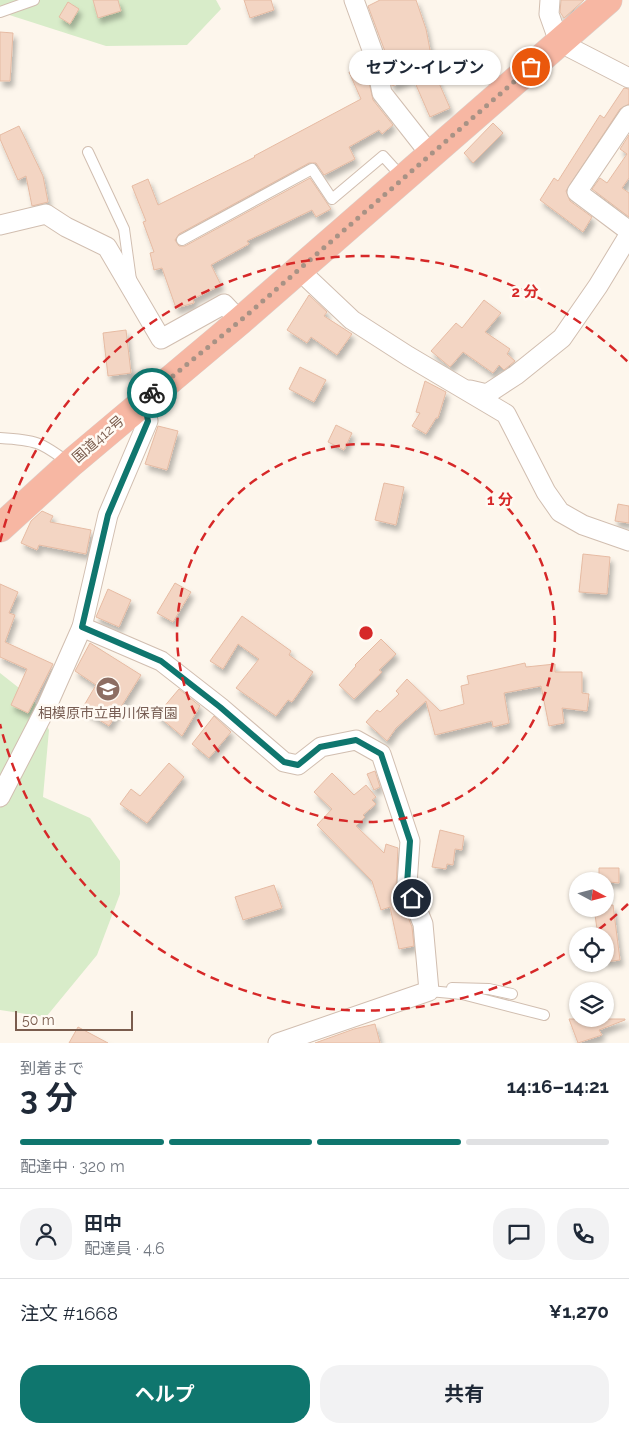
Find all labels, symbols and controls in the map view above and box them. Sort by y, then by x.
pin [510,46,552,88]
callout: セブン-イレブン [348,50,501,84]
icon: bag [517,53,545,81]
text: セブン-イレブン [366,58,484,77]
text: 2 分 [511,283,539,301]
courier [127,368,177,418]
icon: bike [138,379,166,407]
street label: 国道412号 [69,412,127,466]
text: 1 分 [487,491,513,509]
centre of rings [357,624,375,642]
school or university icon: 相模原市立串川保育園 [95,676,121,702]
place label: 相模原市立串川保育園 [38,705,178,721]
north arrow [569,872,614,918]
map controls [569,872,614,1027]
pin [391,877,433,919]
icon: home [398,884,426,912]
button: locate [569,927,614,972]
button: layers [569,982,614,1027]
scale bar [15,1008,132,1031]
text: 50 m [22,1012,55,1028]
text: 到着まで [20,1059,84,1078]
text: 14:16–14:21 [507,1075,609,1097]
text: 3 分 [20,1079,78,1116]
text: 配達中 · 320 m [20,1157,125,1176]
button: person [20,1208,72,1260]
button: chat [493,1208,545,1260]
button: phone [557,1208,609,1260]
text: 田中 [84,1212,122,1234]
text: 配達員 · 4.6 [84,1239,165,1258]
text: ¥1,270 [549,1300,609,1322]
text: 注文 #1668 [20,1302,118,1324]
button: ヘルプ [20,1365,310,1423]
button: 共有 [320,1365,609,1423]

